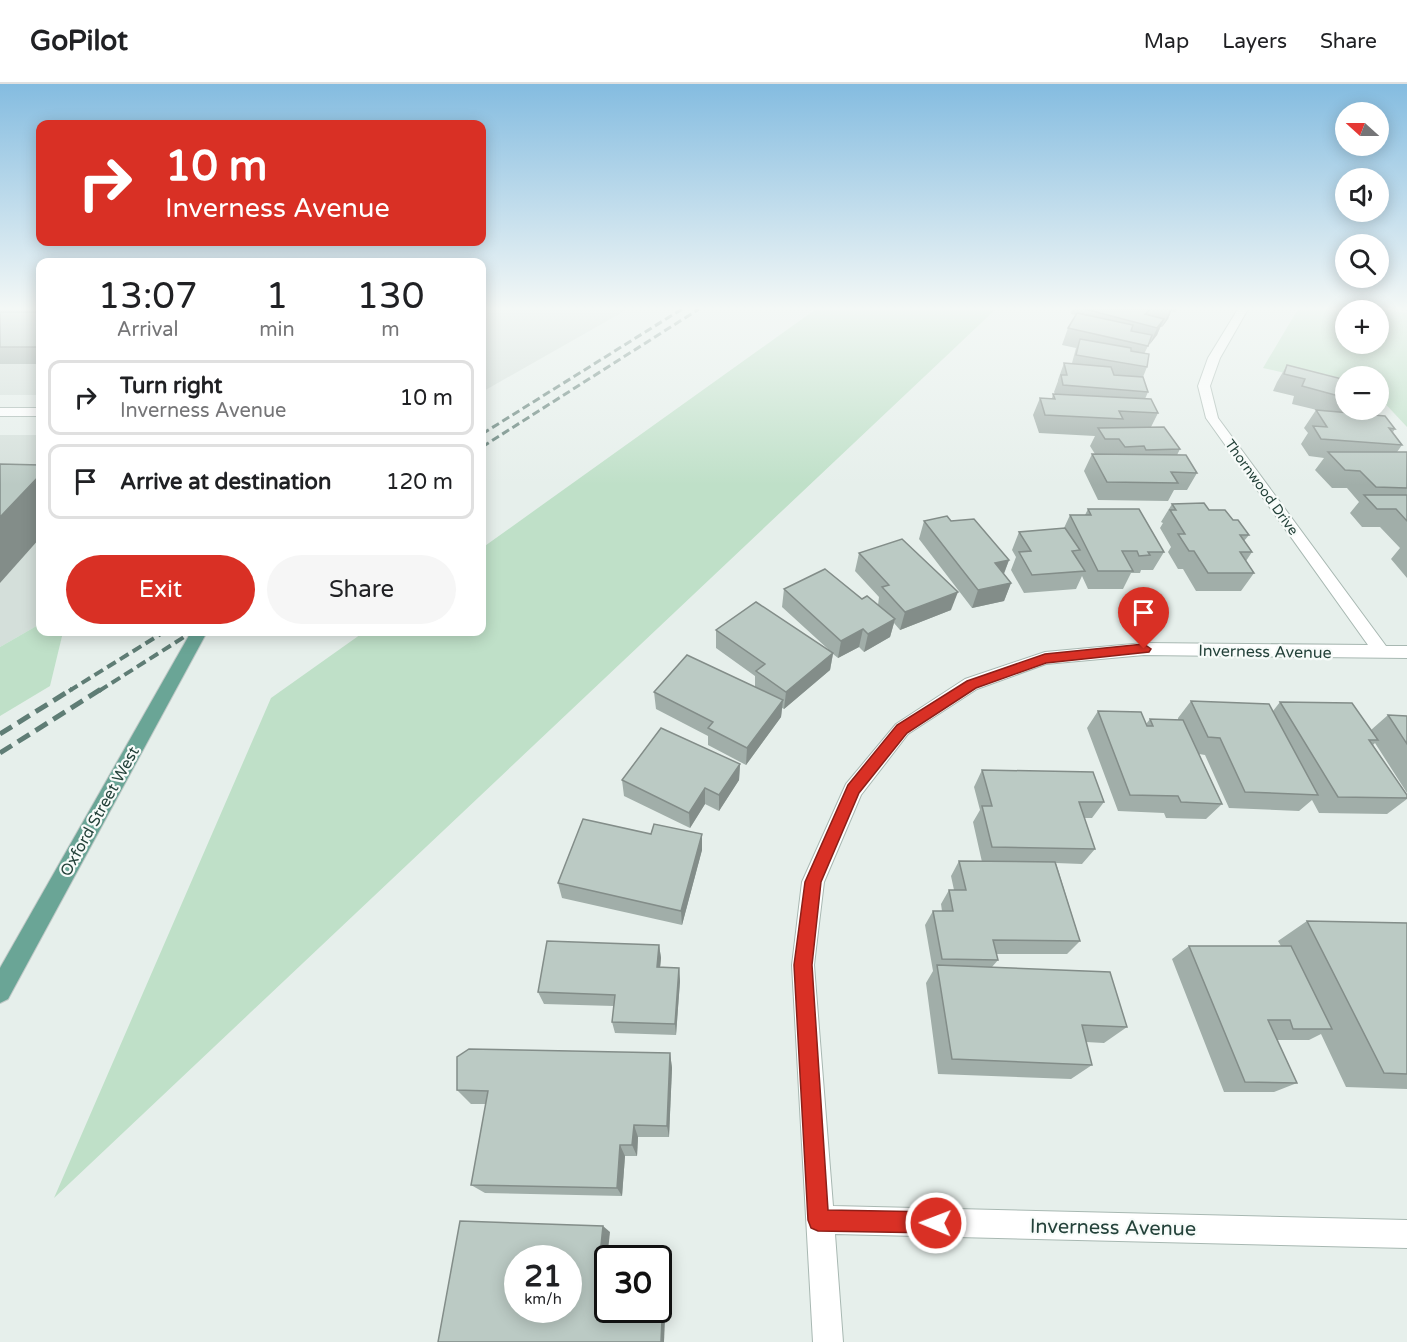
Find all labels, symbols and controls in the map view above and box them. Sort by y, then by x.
text: GoPilot [30,24,128,58]
text: Map [1144,29,1189,54]
text: Layers [1222,29,1287,54]
text: Share [1320,29,1377,54]
north arrow [1335,102,1389,156]
map controls [1335,102,1389,420]
text: 10 m [165,141,267,192]
icon: right [66,144,144,222]
button: sound [1335,168,1389,222]
text: Inverness Avenue [165,192,390,225]
button: search [1335,234,1389,288]
text: 13:07 [98,275,198,318]
text: 1 [266,275,288,318]
text: 130 [356,275,424,318]
button: + [1335,300,1389,354]
text: Arrival [117,318,179,342]
text: min [259,318,295,342]
text: m [381,318,400,342]
button: − [1335,366,1389,420]
text: Turn right [120,373,222,399]
icon: right [69,381,102,414]
text: 10 m [399,385,453,411]
text: Inverness Avenue [120,399,286,423]
street label: Thornwood Drive [1221,436,1302,539]
icon: arrive [69,465,102,498]
text: Arrive at destination [120,469,331,495]
text: 120 m [386,469,453,495]
button: Exit [66,555,255,624]
button: Share [267,555,456,624]
pin [1118,587,1169,649]
icon: arrive [1127,596,1160,629]
street label: Inverness Avenue [1198,641,1332,663]
street label: Oxford Street West [56,743,144,880]
position arrow [904,1191,968,1255]
street label: Inverness Avenue [1030,1215,1196,1241]
speed limit sign: 30 [594,1245,672,1323]
text: 21 [524,1258,562,1295]
text: km/h [524,1290,562,1308]

